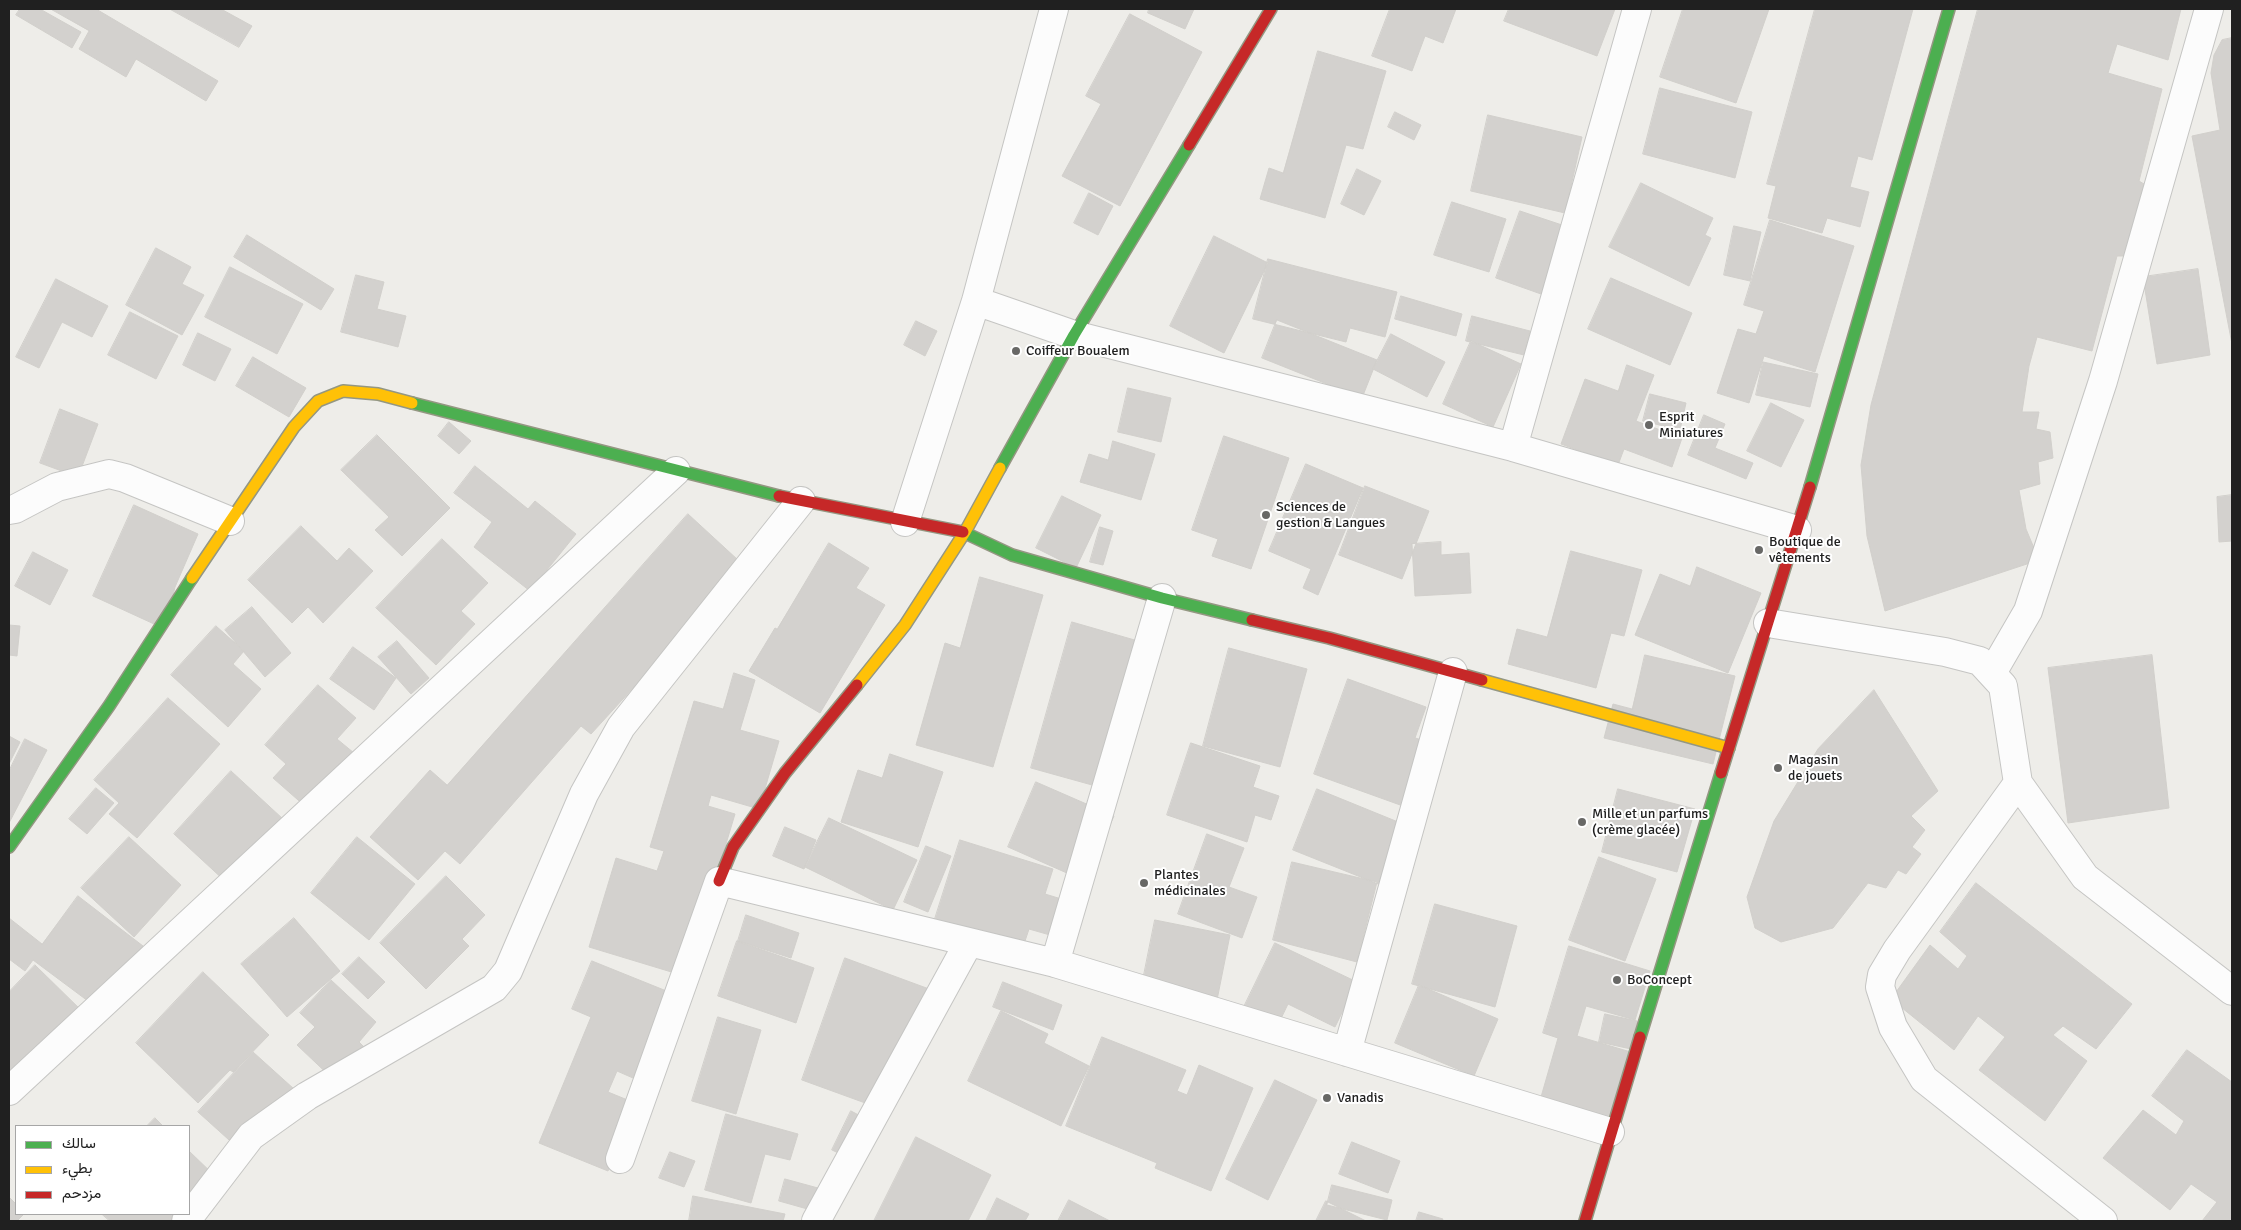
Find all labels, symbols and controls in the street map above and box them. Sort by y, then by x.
place label: Coiffeur Boualem [1026,343,1130,359]
marker: Coiffeur Boualem [1010,345,1022,357]
place label: Esprit Miniatures [1659,409,1723,442]
marker: Esprit Miniatures [1643,419,1655,431]
place label: Sciences de gestion & Langues [1276,499,1385,532]
marker: Sciences de gestion & Langues [1260,509,1272,521]
place label: Boutique de vêtements [1769,534,1841,566]
marker: Boutique de vêtements [1753,544,1765,556]
place label: Magasin de jouets [1788,752,1842,784]
marker: Magasin de jouets [1772,762,1784,774]
place label: Mille et un parfums (crème glacée) [1592,806,1708,839]
marker: Mille et un parfums (crème glacée) [1576,816,1588,828]
place label: Plantes médicinales [1154,867,1226,900]
marker: Plantes médicinales [1138,877,1150,889]
place label: BoConcept [1627,972,1692,988]
marker: BoConcept [1611,974,1623,986]
place label: Vanadis [1337,1090,1384,1106]
marker: Vanadis [1321,1092,1333,1104]
legend [15,1125,190,1215]
text: سالك [62,1134,96,1152]
text: بطيء [62,1159,92,1177]
text: مزدحم [62,1184,101,1202]

